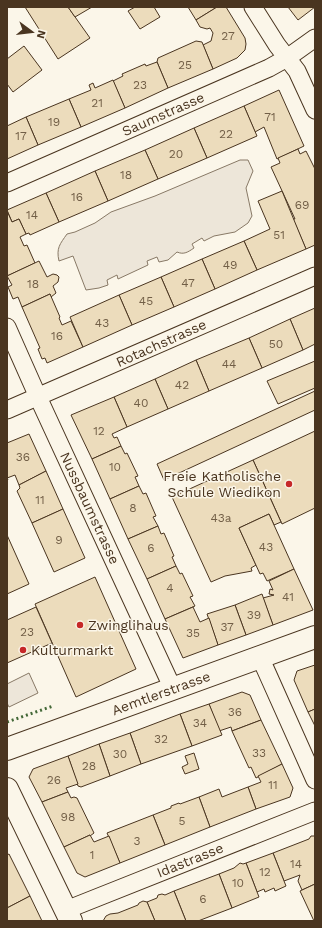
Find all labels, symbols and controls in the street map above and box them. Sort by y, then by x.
north arrow [12,12,52,52]
text: N [34,29,49,40]
house number: 27 [221,29,235,43]
house number: 25 [178,58,192,72]
house number: 23 [133,78,147,92]
street label: Saumstrasse [119,89,207,139]
house number: 21 [91,96,103,110]
house number: 71 [264,110,276,124]
house number: 19 [48,115,60,129]
house number: 22 [219,127,233,141]
house number: 17 [15,129,27,143]
house number: 20 [169,147,183,161]
house number: 18 [120,168,132,182]
house number: 16 [71,190,83,204]
house number: 69 [295,198,309,212]
house number: 14 [26,208,38,222]
house number: 51 [273,228,285,242]
house number: 49 [223,258,237,272]
house number: 47 [181,276,195,290]
house number: 18 [27,277,39,291]
house number: 45 [139,294,153,308]
house number: 43 [95,316,109,330]
street label: Rotachstrasse [113,316,209,370]
house number: 16 [51,329,63,343]
house number: 50 [269,337,283,351]
house number: 44 [222,357,236,371]
house number: 42 [175,378,189,392]
house number: 40 [134,396,148,410]
house number: 12 [93,424,105,438]
street label: Nussbaumstrasse [57,449,123,567]
house number: 36 [16,450,30,464]
house number: 10 [109,460,121,474]
place label: Freie Katholische Schule Wiedikon [163,468,281,500]
marker: Freie Katholische Schule Wiedikon [284,479,294,489]
house number: 11 [35,493,45,507]
house number: 8 [129,501,137,515]
house number: 43a [210,511,232,525]
house number: 9 [55,533,63,547]
house number: 43 [259,540,273,554]
house number: 6 [147,541,155,555]
house number: 4 [166,581,174,595]
house number: 41 [282,590,294,604]
house number: 39 [247,608,261,622]
place label: Zwinglihaus [88,617,169,633]
marker: Zwinglihaus [75,620,85,630]
house number: 37 [220,620,234,634]
house number: 23 [20,625,34,639]
house number: 35 [186,626,200,640]
place label: Kulturmarkt [31,642,114,658]
marker: Kulturmarkt [18,645,28,655]
street label: Aemtlerstrasse [110,668,212,718]
house number: 36 [228,705,242,719]
house number: 34 [193,716,207,730]
house number: 32 [154,732,168,746]
house number: 33 [252,746,266,760]
house number: 30 [113,747,127,761]
house number: 28 [82,759,96,773]
house number: 26 [47,773,61,787]
house number: 11 [268,778,278,792]
house number: 98 [61,810,75,824]
house number: 5 [179,814,186,828]
house number: 3 [134,834,141,848]
street label: Idastrasse [154,839,226,881]
house number: 1 [90,848,94,862]
house number: 14 [290,857,302,871]
house number: 12 [259,865,271,879]
house number: 10 [232,876,244,890]
house number: 6 [199,892,207,906]

